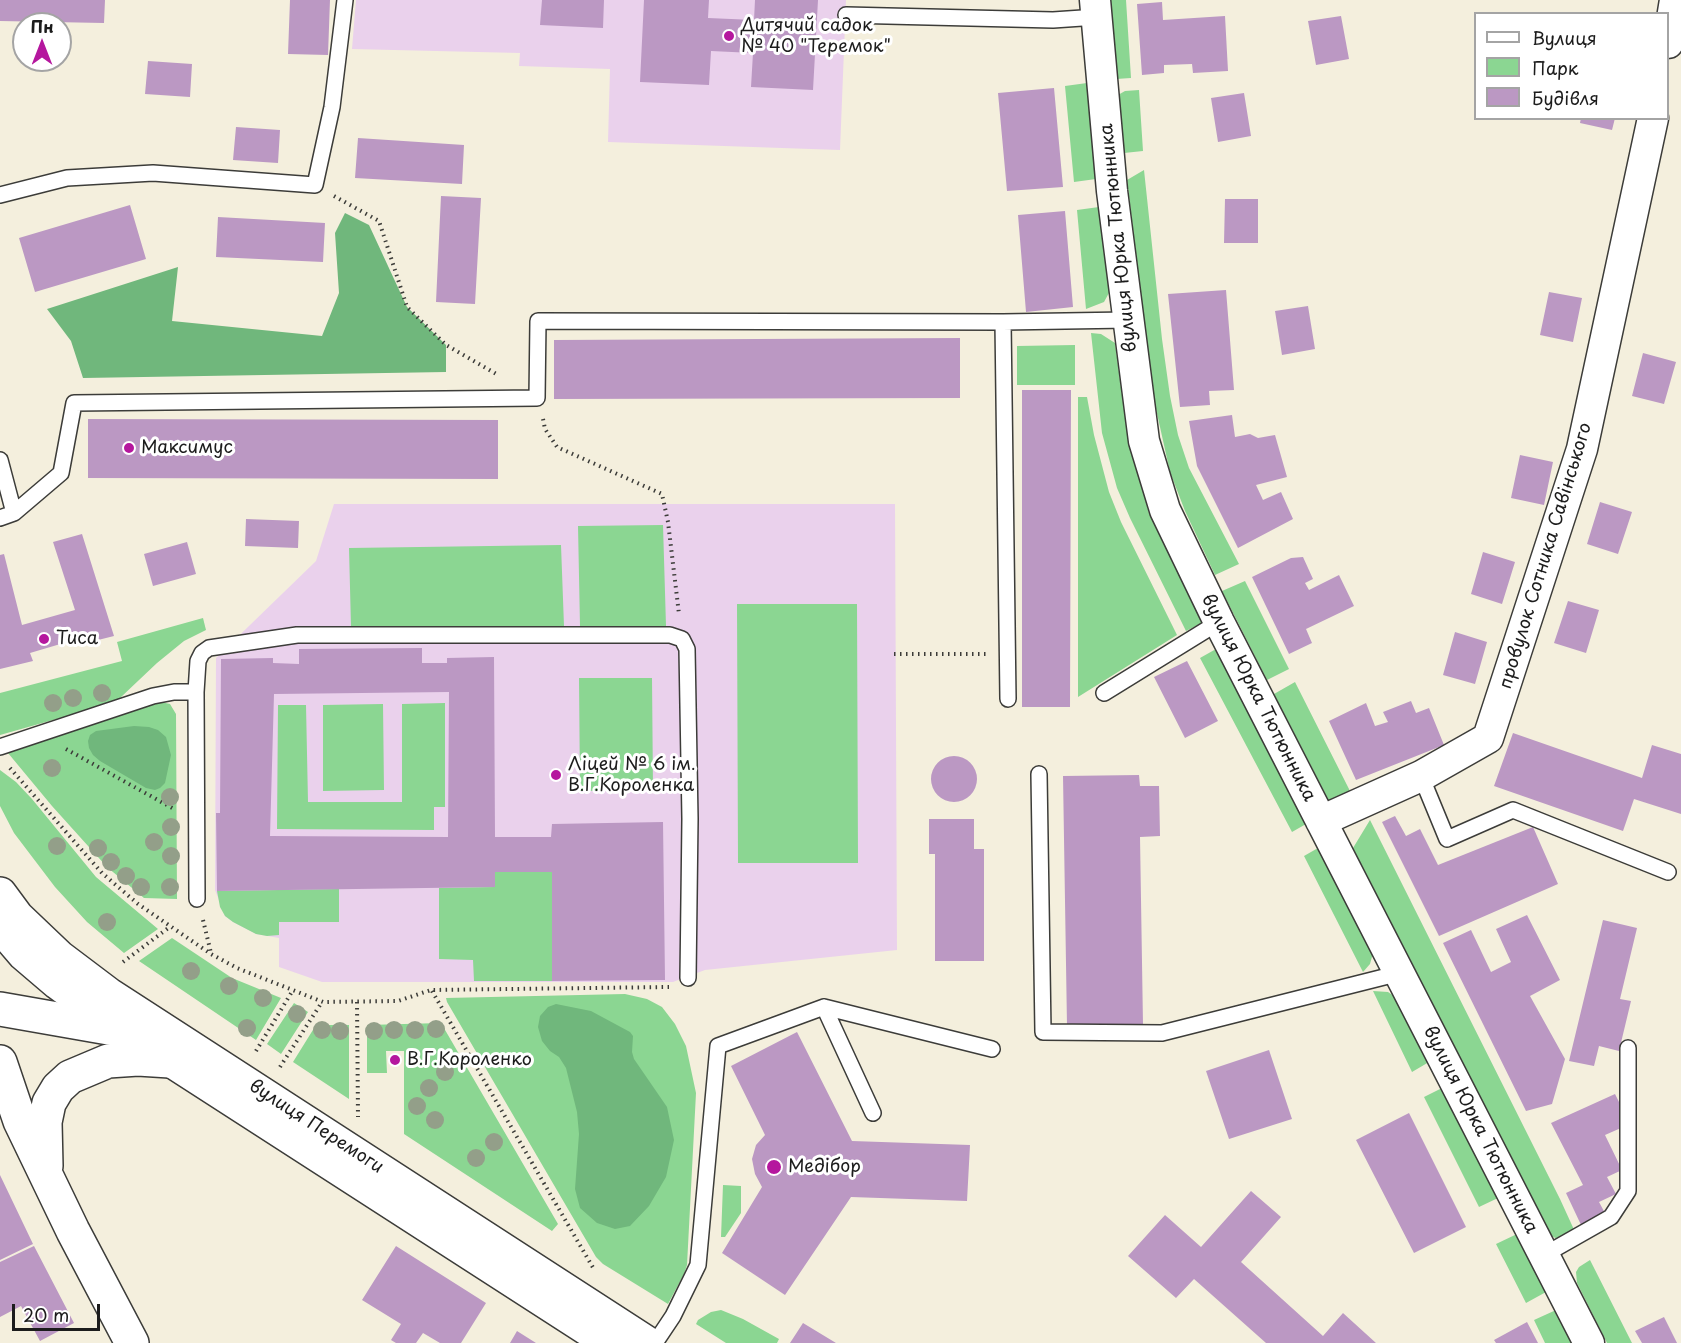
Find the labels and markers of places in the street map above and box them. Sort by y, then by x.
place label: Дитячий садок № 40 "Теремок" [741,15,891,57]
marker: Дитячий садок № 40 "Теремок" [722,29,736,43]
place label: Максимус [141,437,233,459]
marker: Максимус [122,441,136,455]
place label: Тиса [56,628,98,650]
marker: Тиса [37,632,51,646]
place label: Ліцей № 6 ім. В.Г.Короленка [568,754,696,796]
marker: Ліцей № 6 ім. В.Г.Короленка [549,768,563,782]
place label: В.Г.Короленко [407,1049,532,1071]
marker: В.Г.Короленко [388,1053,402,1067]
place label: Медібор [788,1156,861,1178]
marker: Медібор [765,1158,783,1176]

